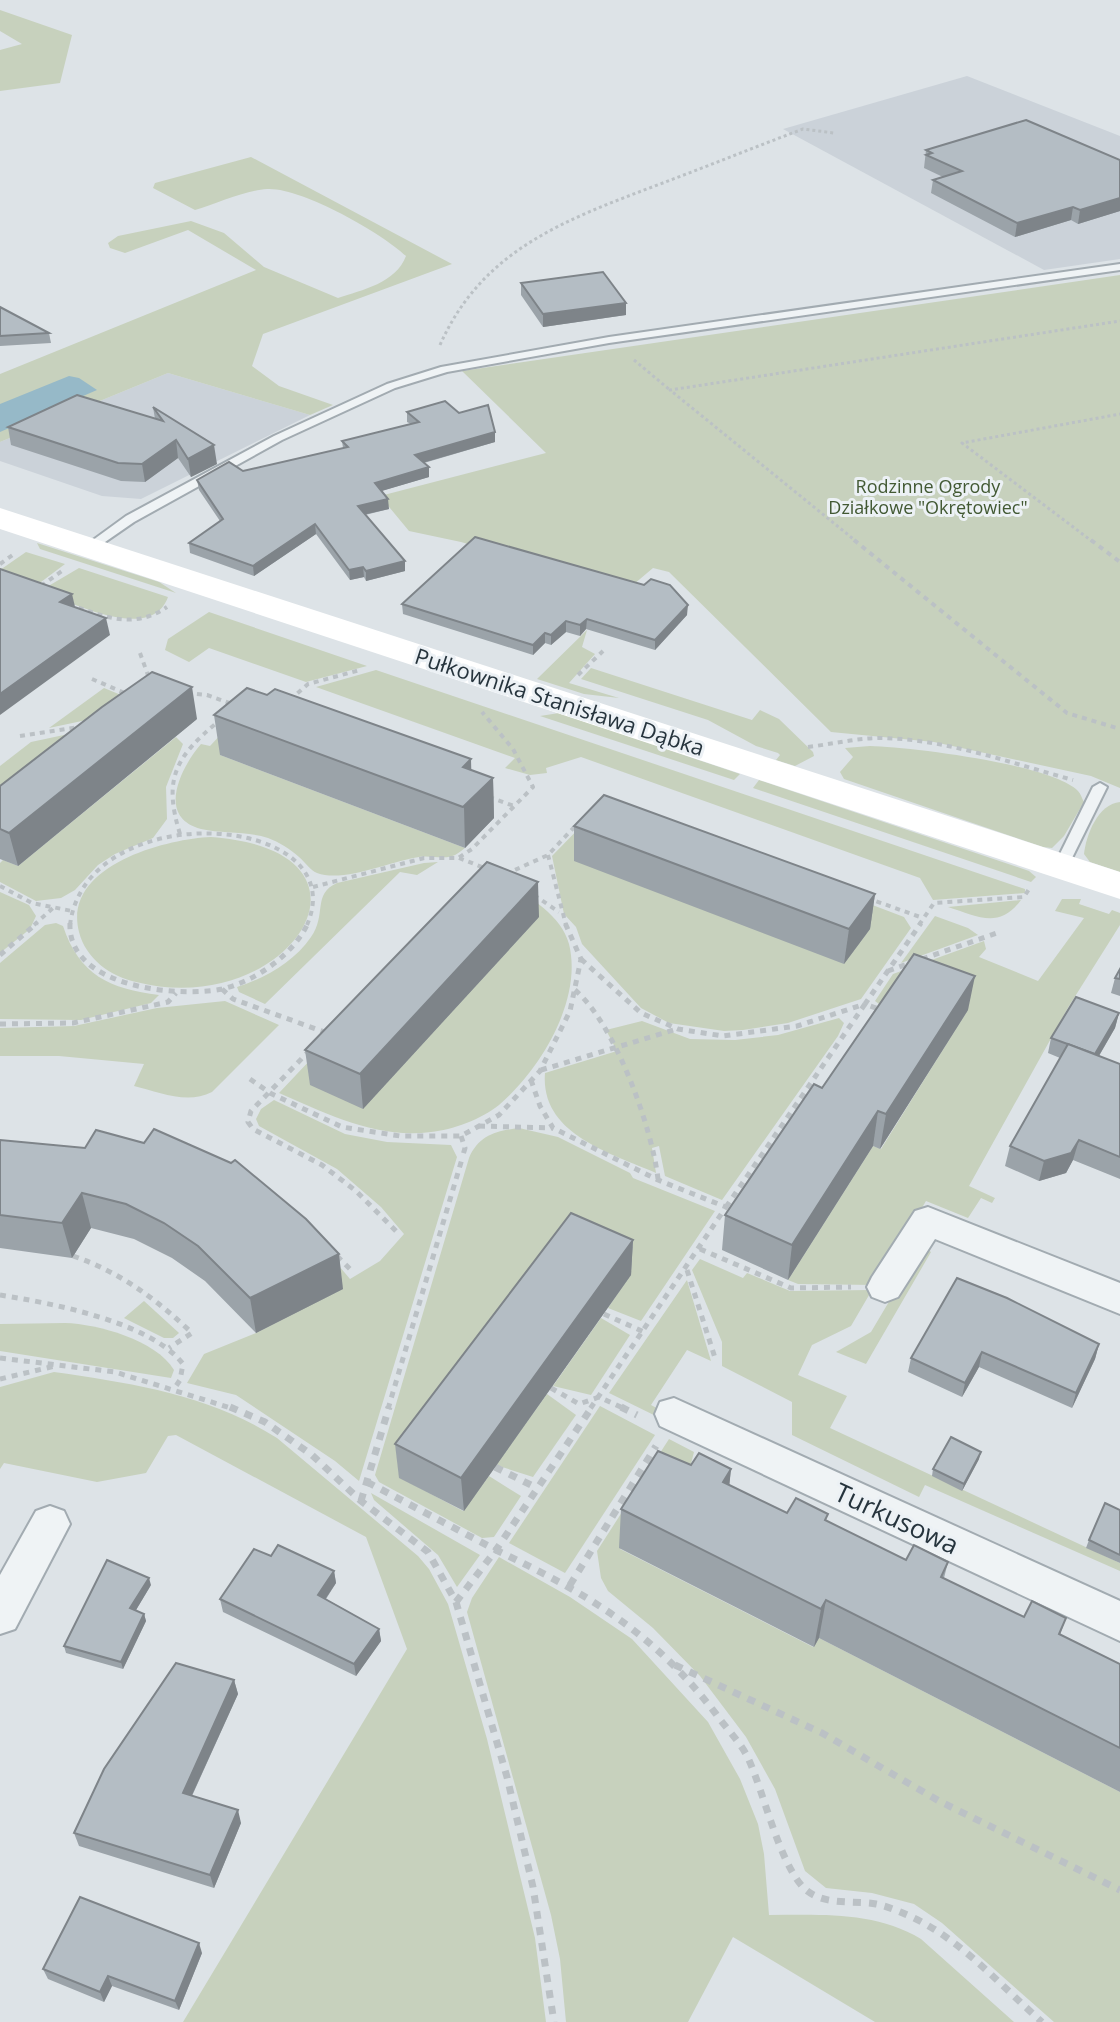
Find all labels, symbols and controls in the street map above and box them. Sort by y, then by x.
park label: Rodzinne Ogrody Działkowe "Okrętowiec" [828,474,1028,519]
street label: Pułkownika Stanisława Dąbka [412,640,708,762]
street label: Turkusowa [829,1474,965,1562]

